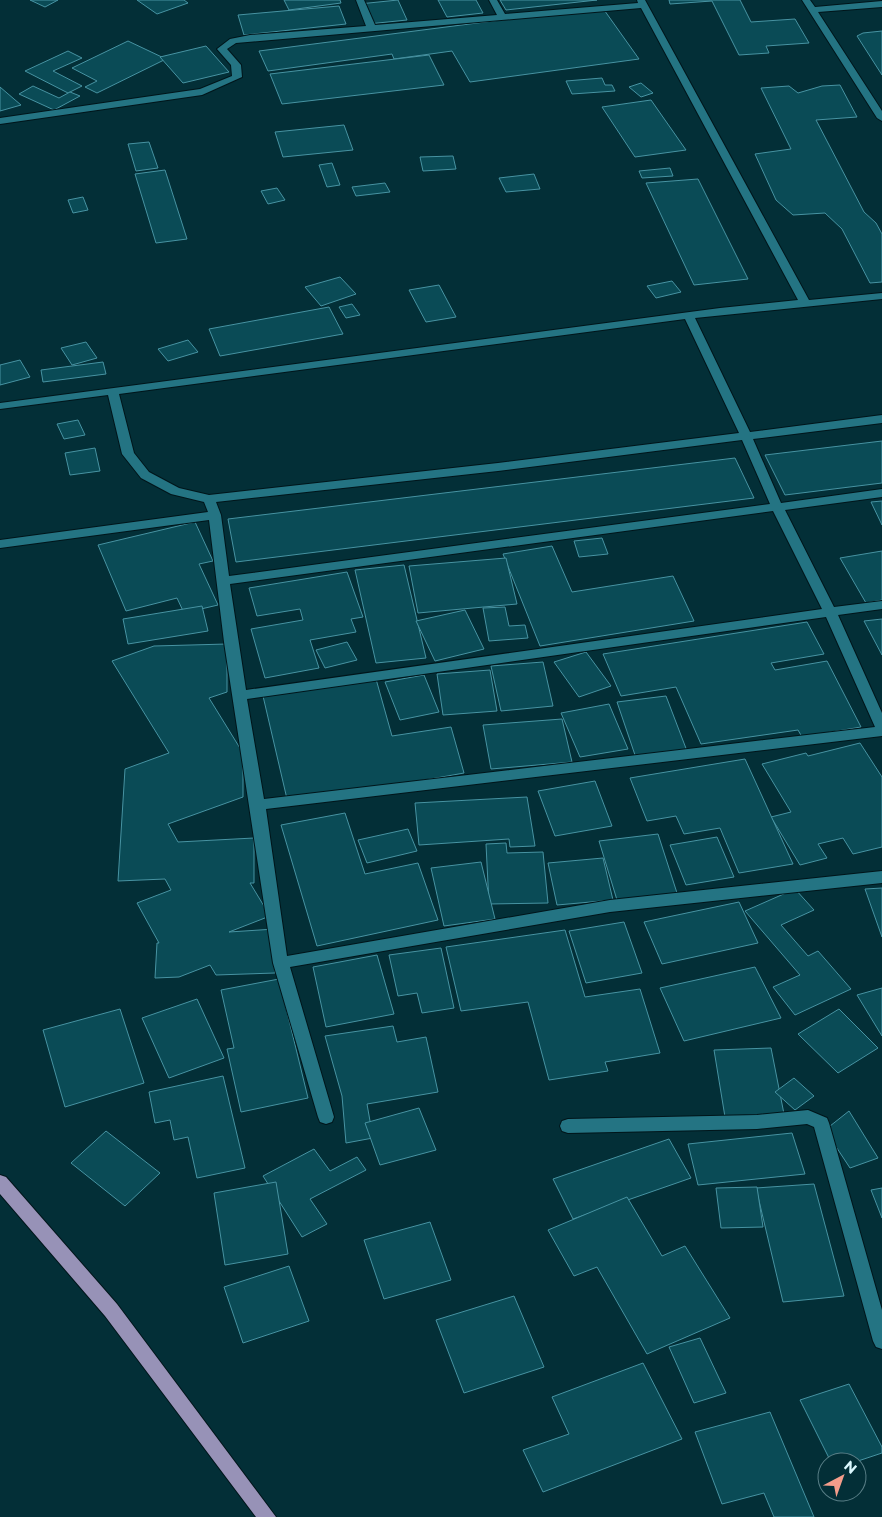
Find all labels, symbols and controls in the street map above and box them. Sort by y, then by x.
north arrow [817,1452,867,1502]
text: N [840,1457,861,1478]

